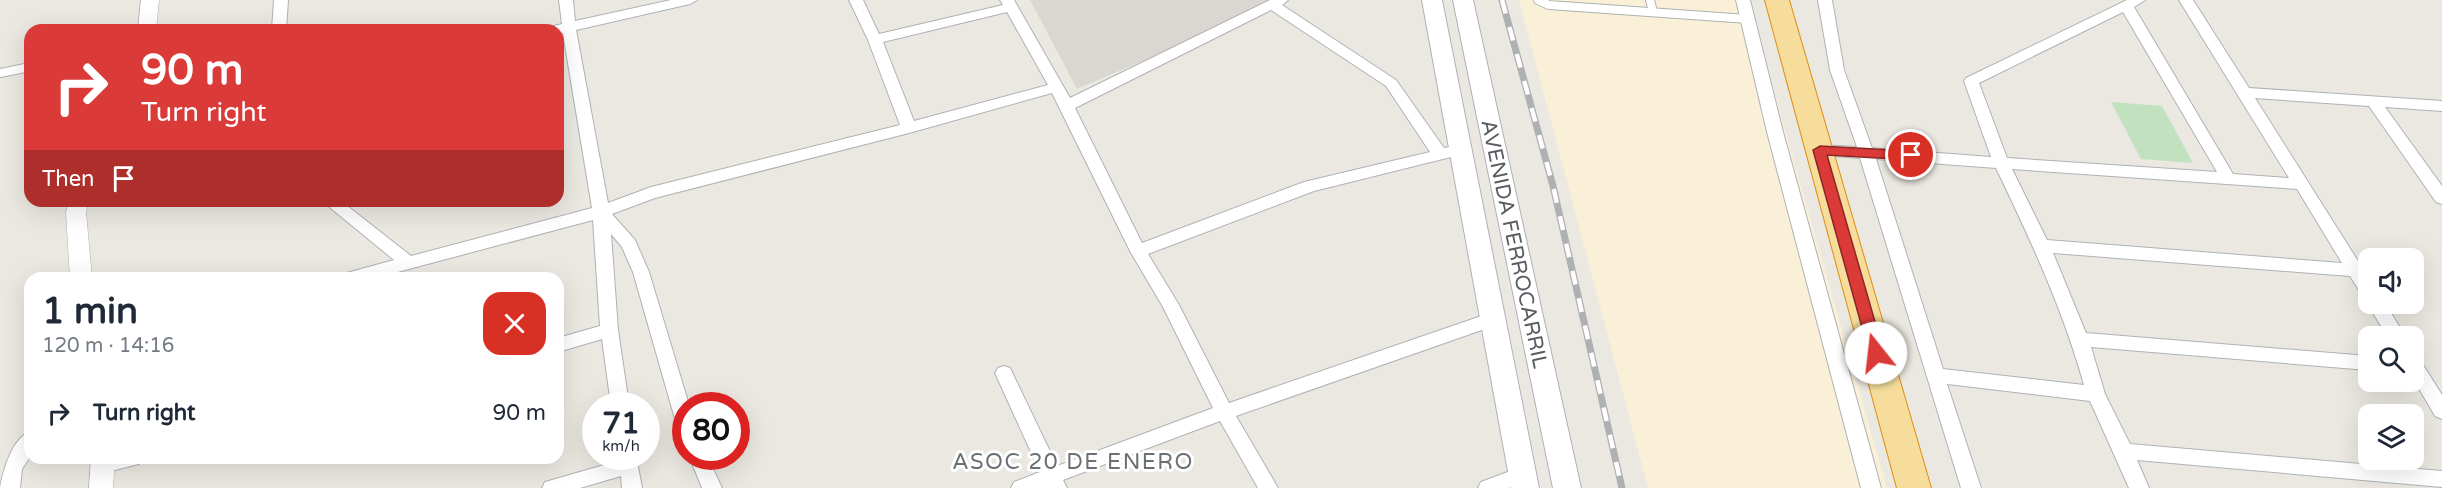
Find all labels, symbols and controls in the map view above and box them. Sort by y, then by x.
text: 90 m [141,45,243,96]
icon: right [42,48,120,126]
text: Turn right [141,96,267,129]
street label: AVENIDA FERROCARRIL [1475,117,1553,371]
pin [1885,129,1936,180]
icon: arrive [1894,138,1927,171]
icon: arrive [107,162,140,195]
text: Then [42,166,95,192]
map controls [2358,248,2424,470]
button: sound [2358,248,2424,314]
text: 1 min [42,290,138,333]
button: close [483,292,546,355]
position arrow [1844,321,1908,385]
button: search [2358,326,2424,392]
text: 120 m · 14:16 [42,334,174,358]
speed limit sign: 80 [672,392,750,470]
icon: right [42,397,75,430]
text: Turn right [93,400,195,426]
text: 90 m [492,400,546,426]
button: layers [2358,404,2424,470]
text: 71 [602,405,640,442]
text: km/h [602,437,640,455]
district label: ASOC 20 DE ENERO [952,449,1194,475]

